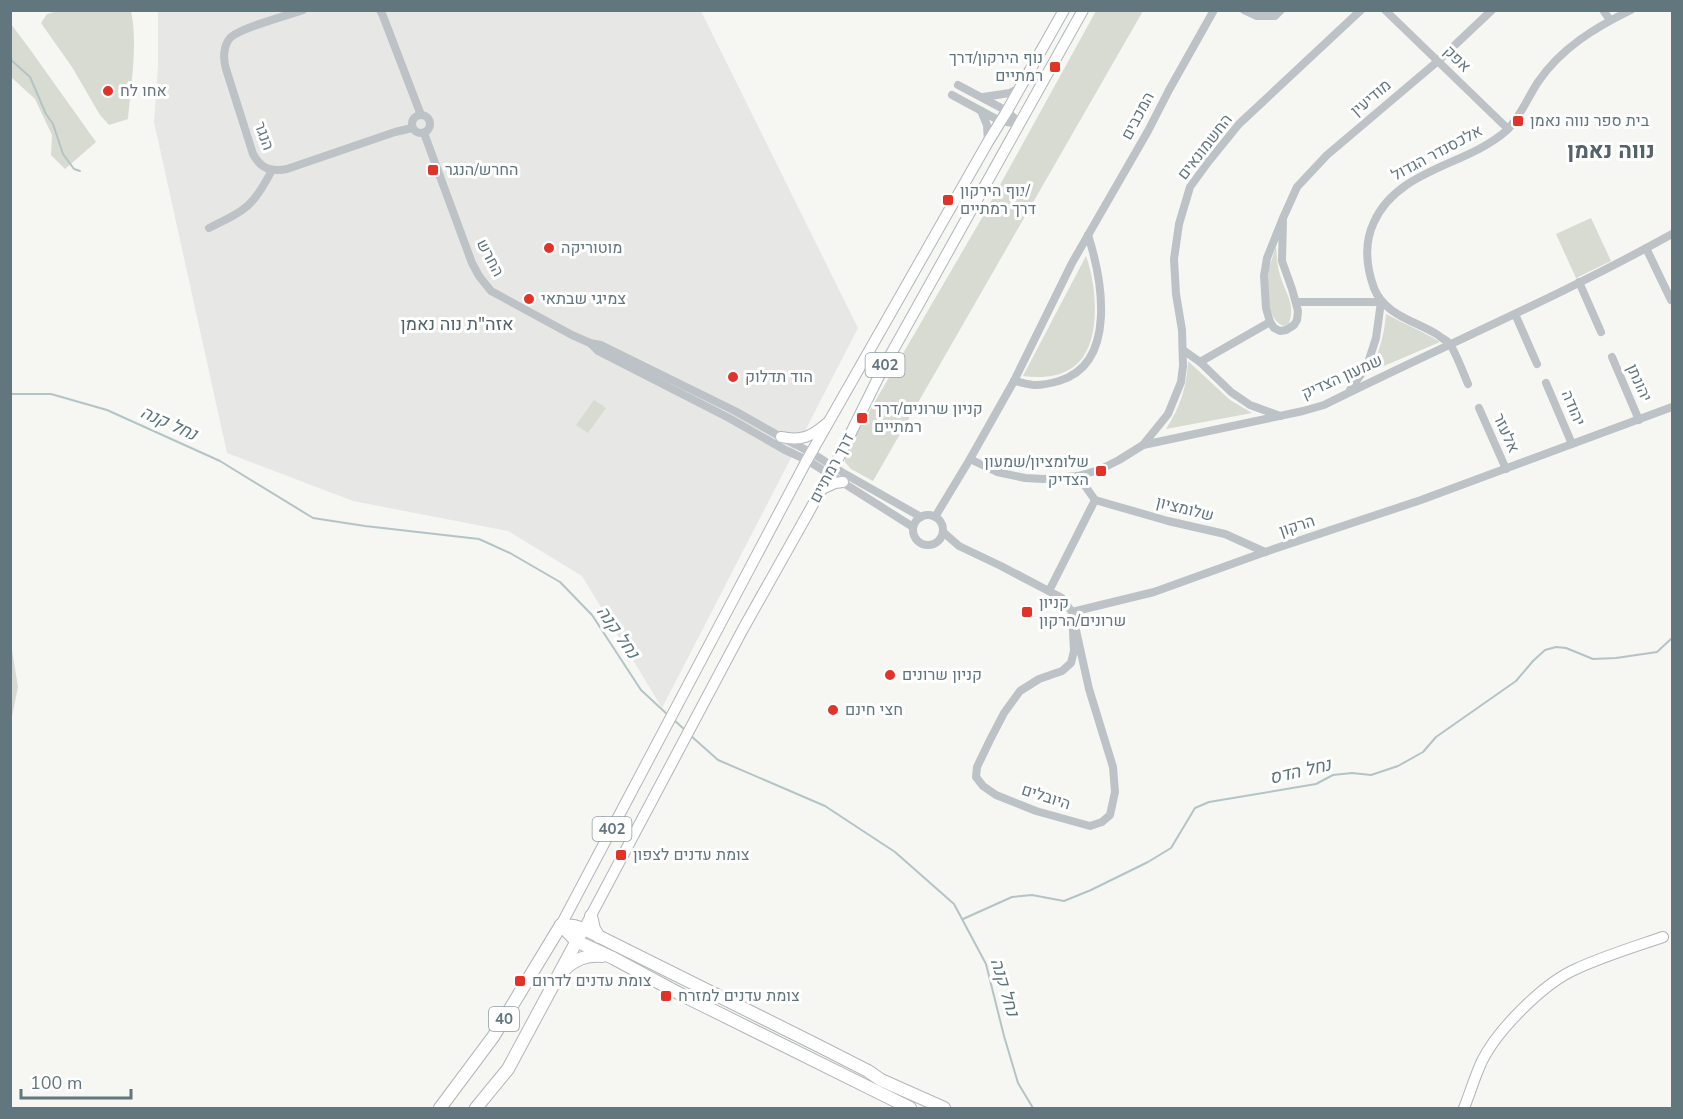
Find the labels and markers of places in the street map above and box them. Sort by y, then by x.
place label: נוף הירקון/דרך רמתיים [949,47,1043,87]
marker: נוף הירקון/דרך רמתיים [1048,60,1062,74]
place label: אחו לח [120,80,167,102]
marker: אחו לח [101,84,115,98]
place label: בית ספר נווה נאמן [1530,110,1650,132]
marker: בית ספר נווה נאמן [1511,114,1525,128]
place label: החרש/הנגר [445,159,518,181]
marker: החרש/הנגר [426,163,440,177]
place label: נוף הירקון/ דרך רמתיים [960,180,1036,220]
marker: נוף הירקון/ דרך רמתיים [941,193,955,207]
place label: מוטוריקה [561,237,622,259]
marker: מוטוריקה [542,241,556,255]
place label: צמיגי שבתאי [541,288,626,310]
marker: צמיגי שבתאי [522,292,536,306]
place label: הוד תדלוק [745,366,813,388]
marker: הוד תדלוק [726,370,740,384]
place label: קניון שרונים/דרך רמתיים [874,398,983,438]
marker: קניון שרונים/דרך רמתיים [855,411,869,425]
place label: שלומציון/שמעון הצדיק [984,451,1089,491]
marker: שלומציון/שמעון הצדיק [1094,464,1108,478]
place label: קניון שרונים/הרקון [1039,592,1126,632]
marker: קניון שרונים/הרקון [1020,605,1034,619]
place label: קניון שרונים [902,664,982,686]
marker: קניון שרונים [883,668,897,682]
place label: חצי חינם [845,699,903,721]
marker: חצי חינם [826,703,840,717]
place label: צומת עדנים לצפון [633,844,750,866]
marker: צומת עדנים לצפון [614,848,628,862]
place label: צומת עדנים לדרום [532,970,652,992]
marker: צומת עדנים לדרום [513,974,527,988]
place label: צומת עדנים למזרח [678,985,800,1007]
marker: צומת עדנים למזרח [659,989,673,1003]

